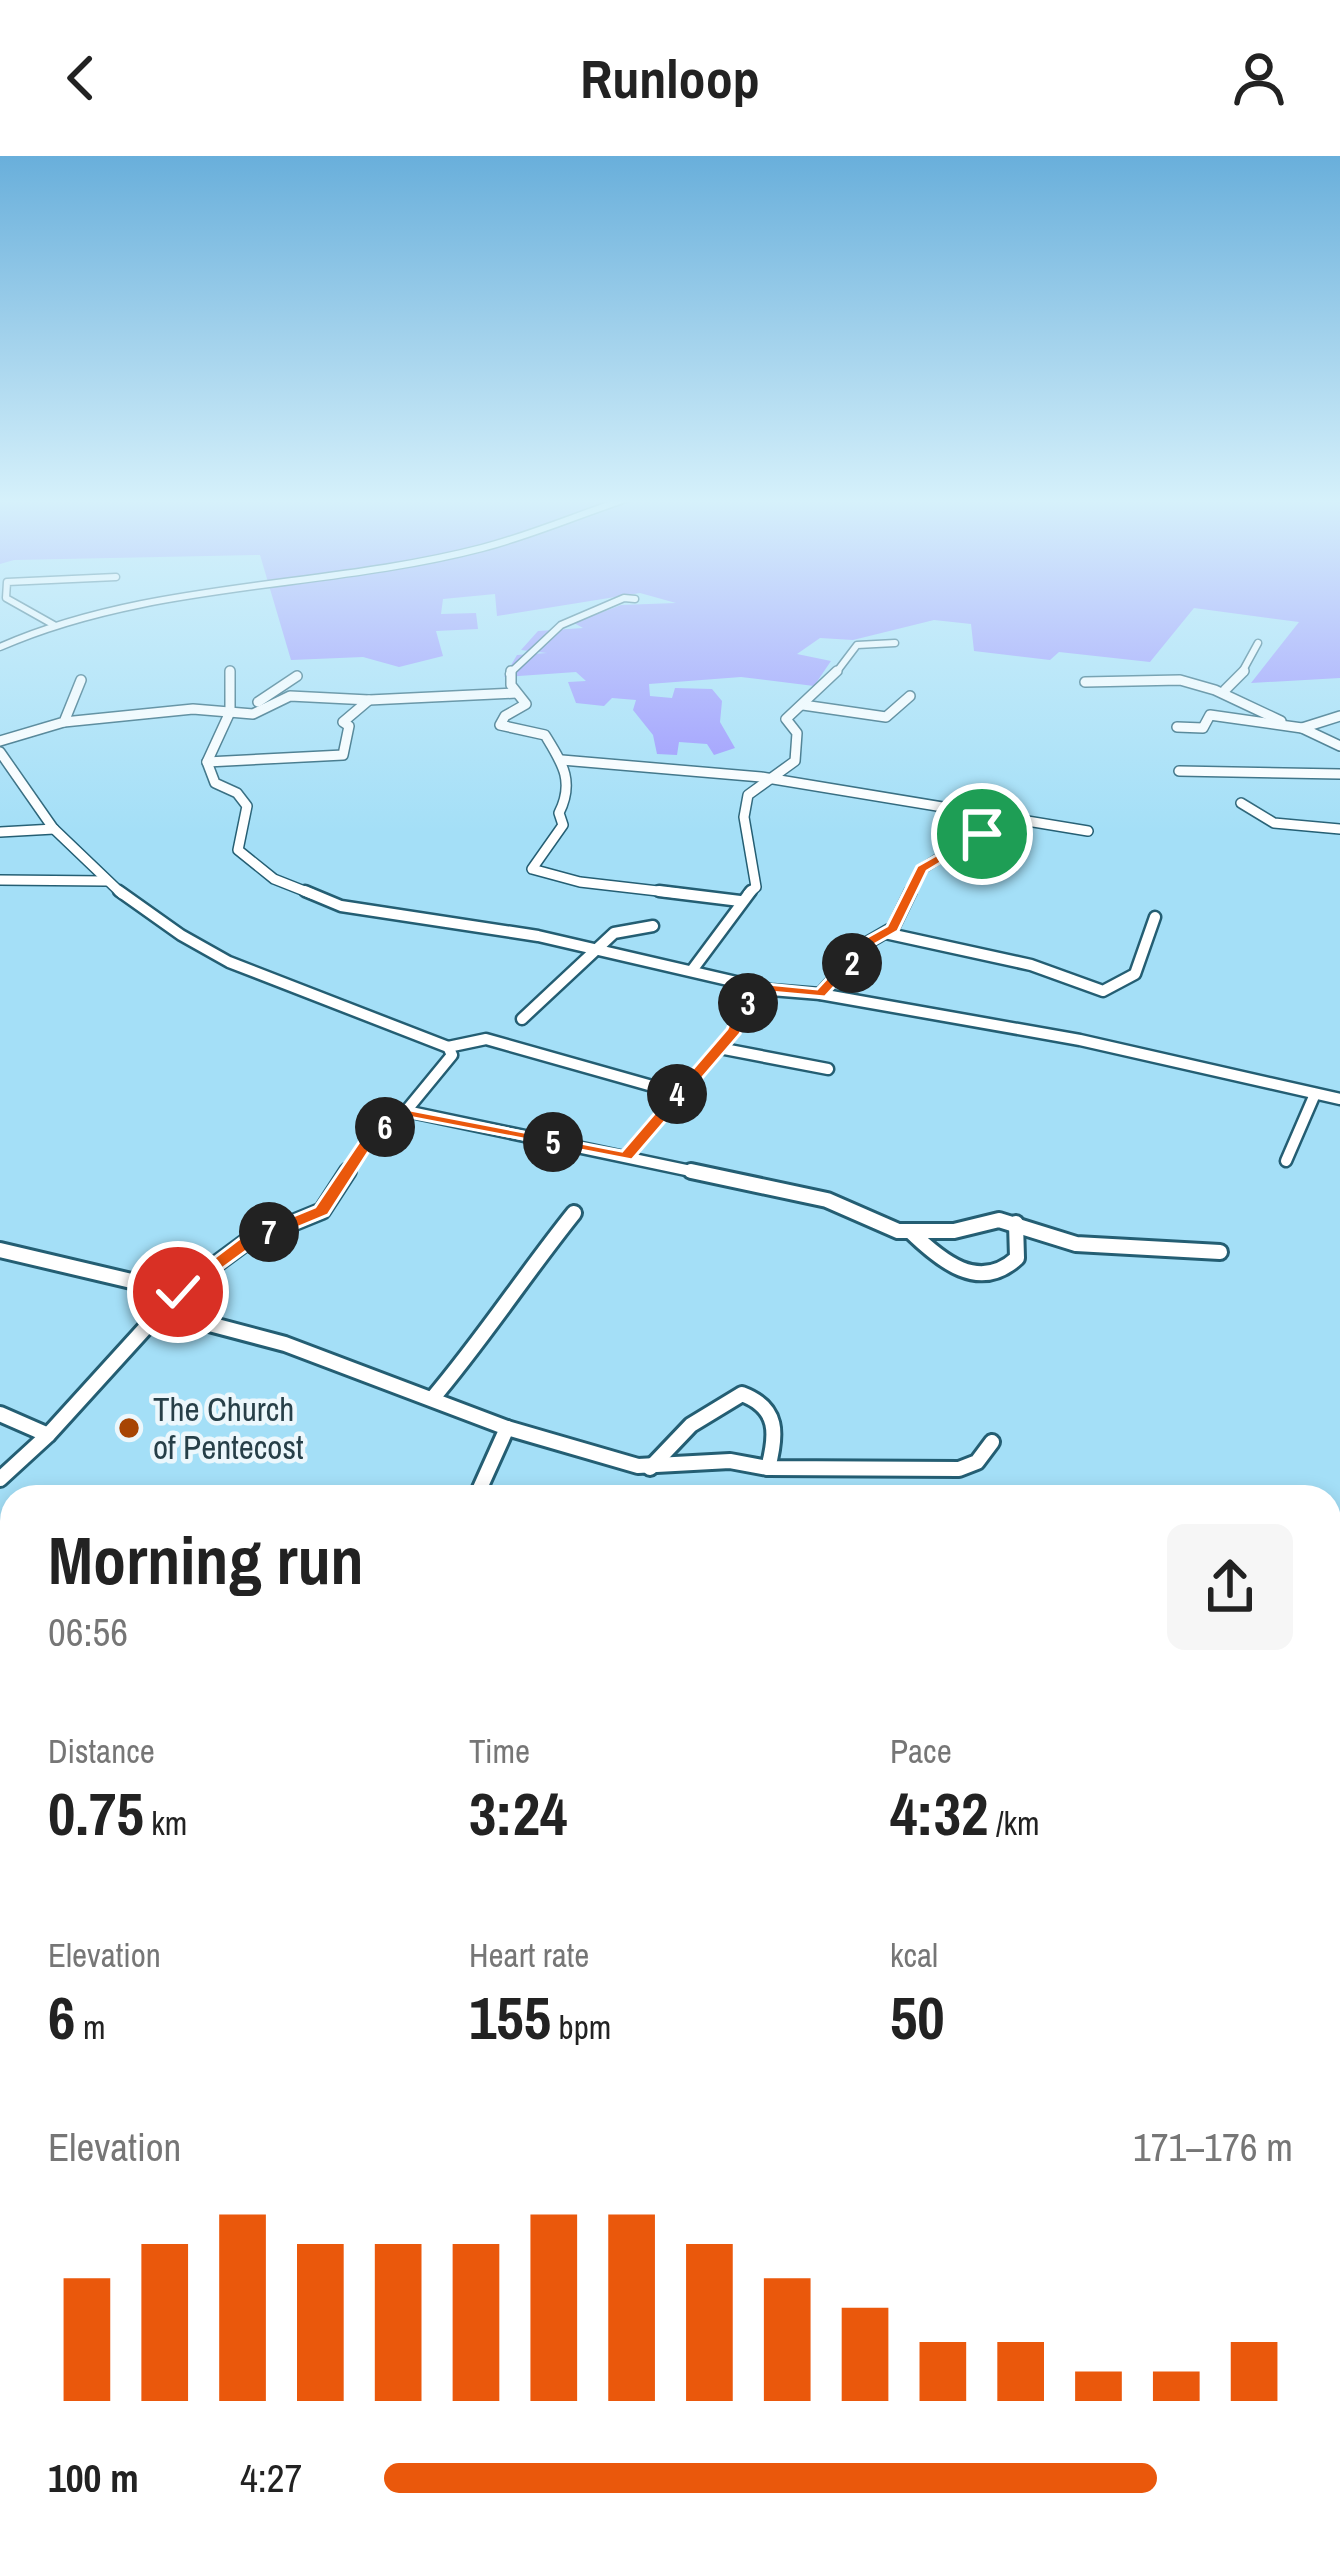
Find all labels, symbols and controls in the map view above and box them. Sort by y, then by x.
text: Runloop [580,42,760,115]
icon: back [48,45,114,111]
icon: person [1226,45,1292,111]
pin [931,783,1033,885]
icon: arrive [949,801,1015,867]
pin: 2 [822,933,882,993]
text: 2 [844,941,860,985]
pin: 3 [718,973,778,1033]
text: 3 [740,981,756,1025]
pin: 4 [647,1064,707,1124]
text: 4 [669,1072,685,1116]
pin: 6 [355,1097,415,1157]
text: 6 [377,1105,393,1149]
pin: 5 [523,1112,583,1172]
text: 5 [545,1120,561,1164]
pin: 7 [239,1202,299,1262]
text: 7 [261,1210,277,1254]
pin [127,1241,229,1343]
icon: check [145,1259,211,1325]
place label: The Church of Pentecost [153,1387,303,1469]
marker: The Church of Pentecost [116,1415,142,1441]
text: Morning run [48,1516,364,1605]
button: share [1167,1524,1293,1650]
text: 06:56 [48,1606,128,1658]
text: Distance [48,1729,155,1773]
text: Time [469,1729,530,1773]
text: Pace [890,1729,952,1773]
text: 0.75 [48,1773,144,1854]
text: 3:24 [469,1773,567,1854]
text: 4:32 [890,1773,988,1854]
text: km [144,1801,187,1845]
text: /km [988,1801,1040,1845]
text: Elevation [48,1933,161,1977]
text: Heart rate [469,1933,589,1977]
text: kcal [890,1933,938,1977]
text: 6 [48,1977,75,2058]
text: 155 [469,1977,551,2058]
text: 50 [890,1977,945,2058]
text: m [75,2005,105,2049]
text: bpm [551,2005,611,2049]
text: Elevation [48,2121,181,2173]
text: 171–176 m [1133,2121,1293,2173]
text: 100 m [48,2452,139,2504]
text: 4:27 [240,2452,302,2504]

